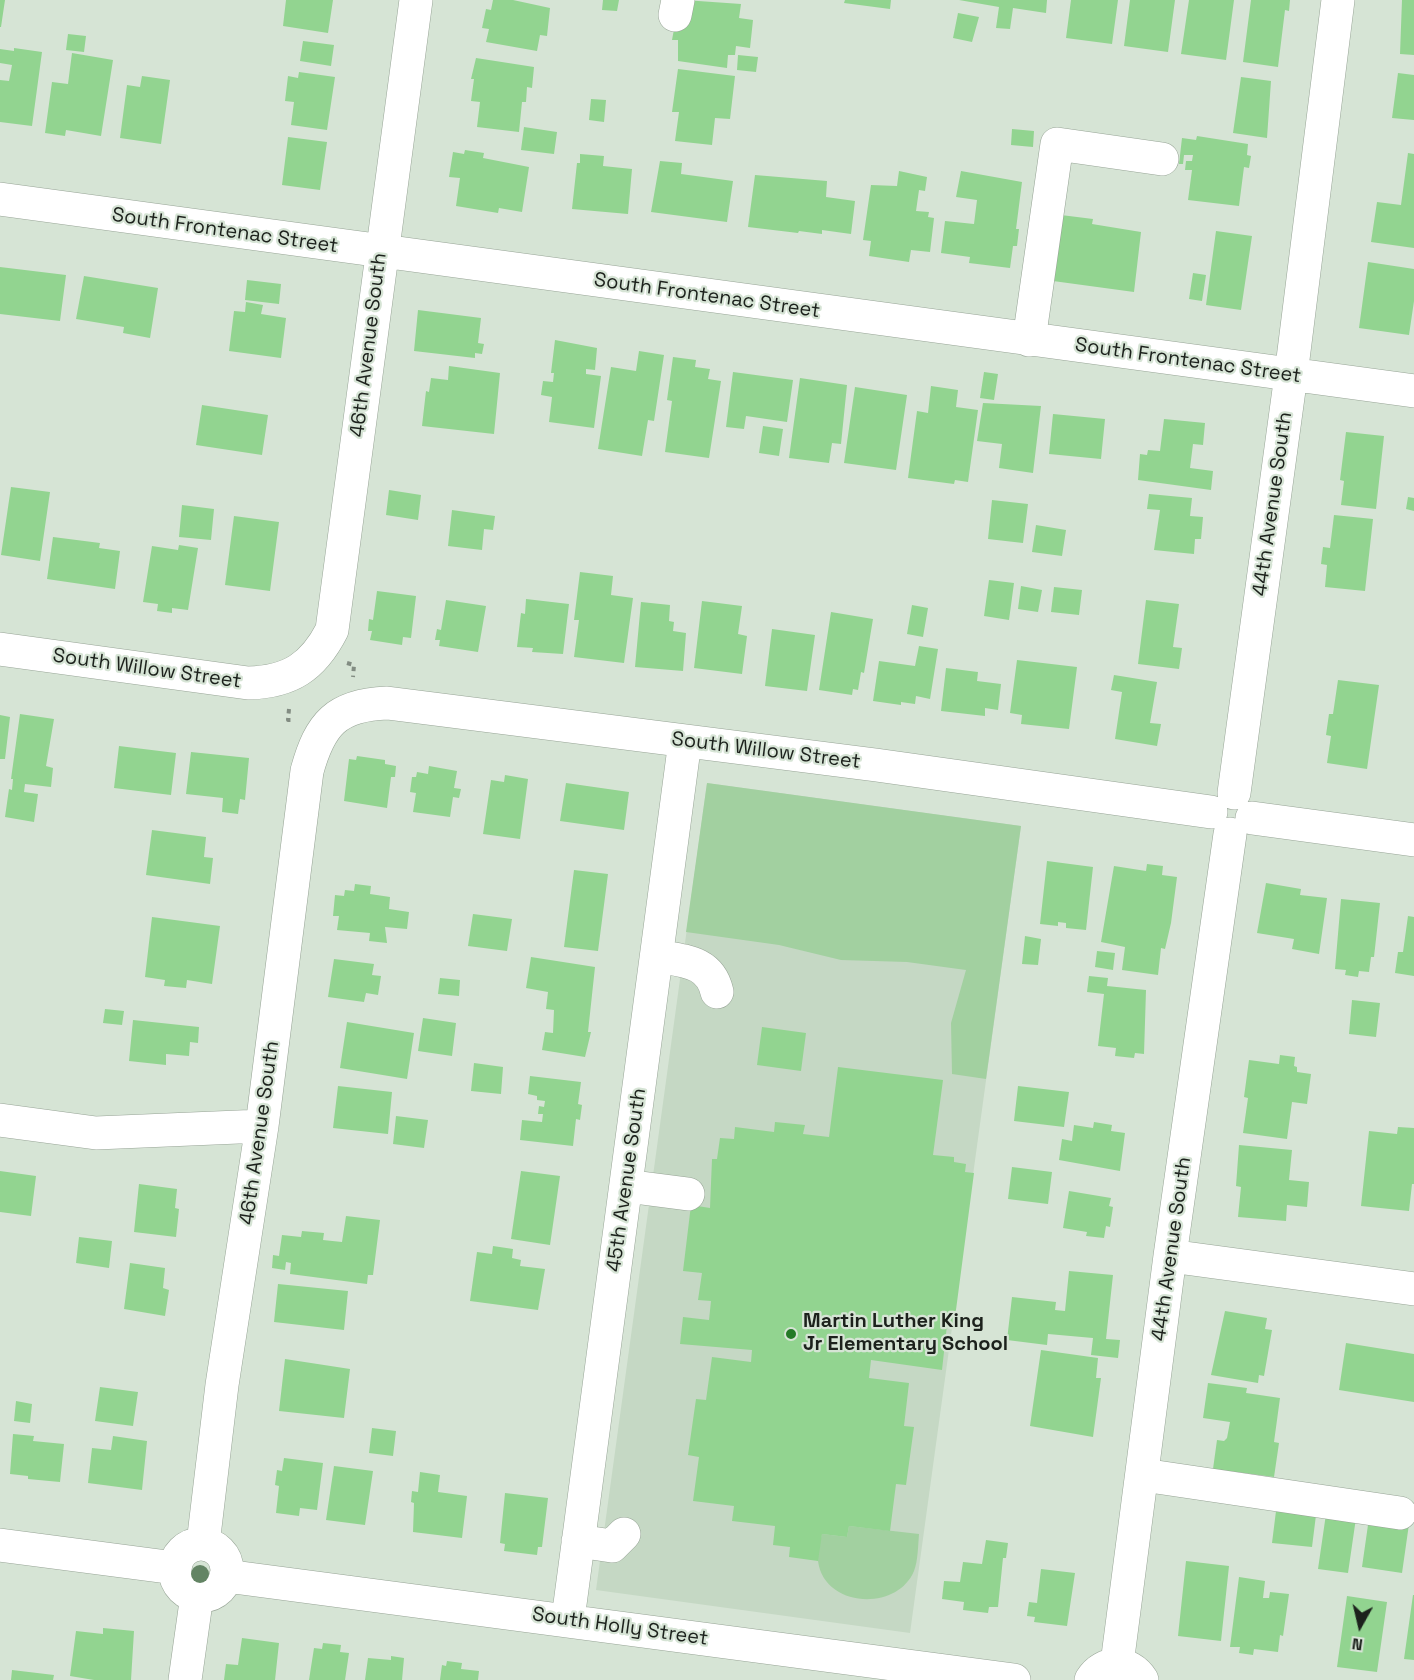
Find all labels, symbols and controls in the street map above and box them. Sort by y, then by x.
street label: South Frontenac Street [110,203,340,259]
street label: 46th Avenue South [346,252,392,438]
street label: South Frontenac Street [592,268,822,324]
street label: South Frontenac Street [1073,333,1303,389]
street label: 44th Avenue South [1248,410,1298,598]
street label: South Willow Street [51,644,243,694]
street label: South Willow Street [670,728,862,774]
street label: 46th Avenue South [235,1040,285,1226]
street label: 45th Avenue South [602,1087,652,1273]
street label: 44th Avenue South [1147,1155,1197,1343]
place label: Martin Luther King Jr Elementary School [803,1310,1008,1357]
marker: Martin Luther King Jr Elementary School [784,1327,798,1341]
north arrow [1330,1596,1390,1656]
street label: South Holly Street [531,1603,709,1651]
text: N [1351,1633,1364,1655]

